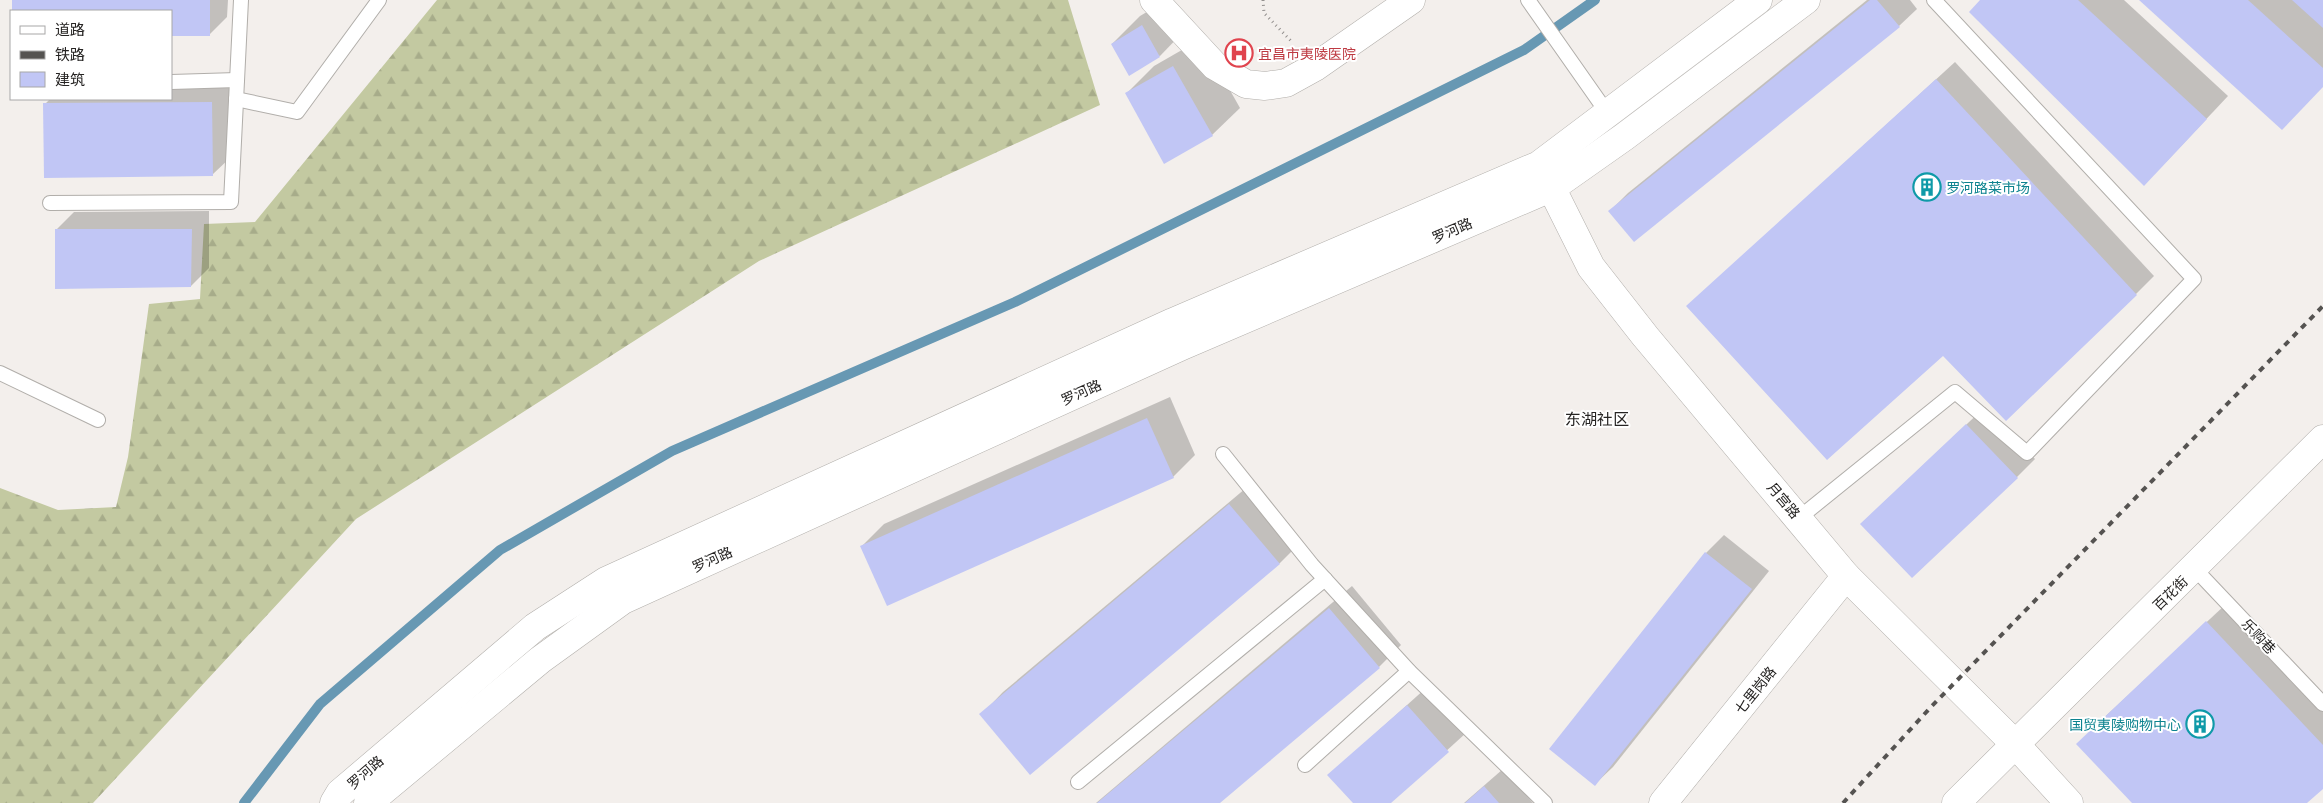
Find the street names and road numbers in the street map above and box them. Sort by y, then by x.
street label: 罗河路 [1429,213,1475,247]
street label: 罗河路 [1058,375,1104,409]
street label: 月宫路 [1763,478,1805,522]
street label: 罗河路 [689,542,735,576]
street label: 百花街 [2148,572,2192,614]
street label: 乐购巷 [2238,614,2280,658]
street label: 七里岗路 [1730,662,1780,718]
street label: 罗河路 [343,751,387,793]

